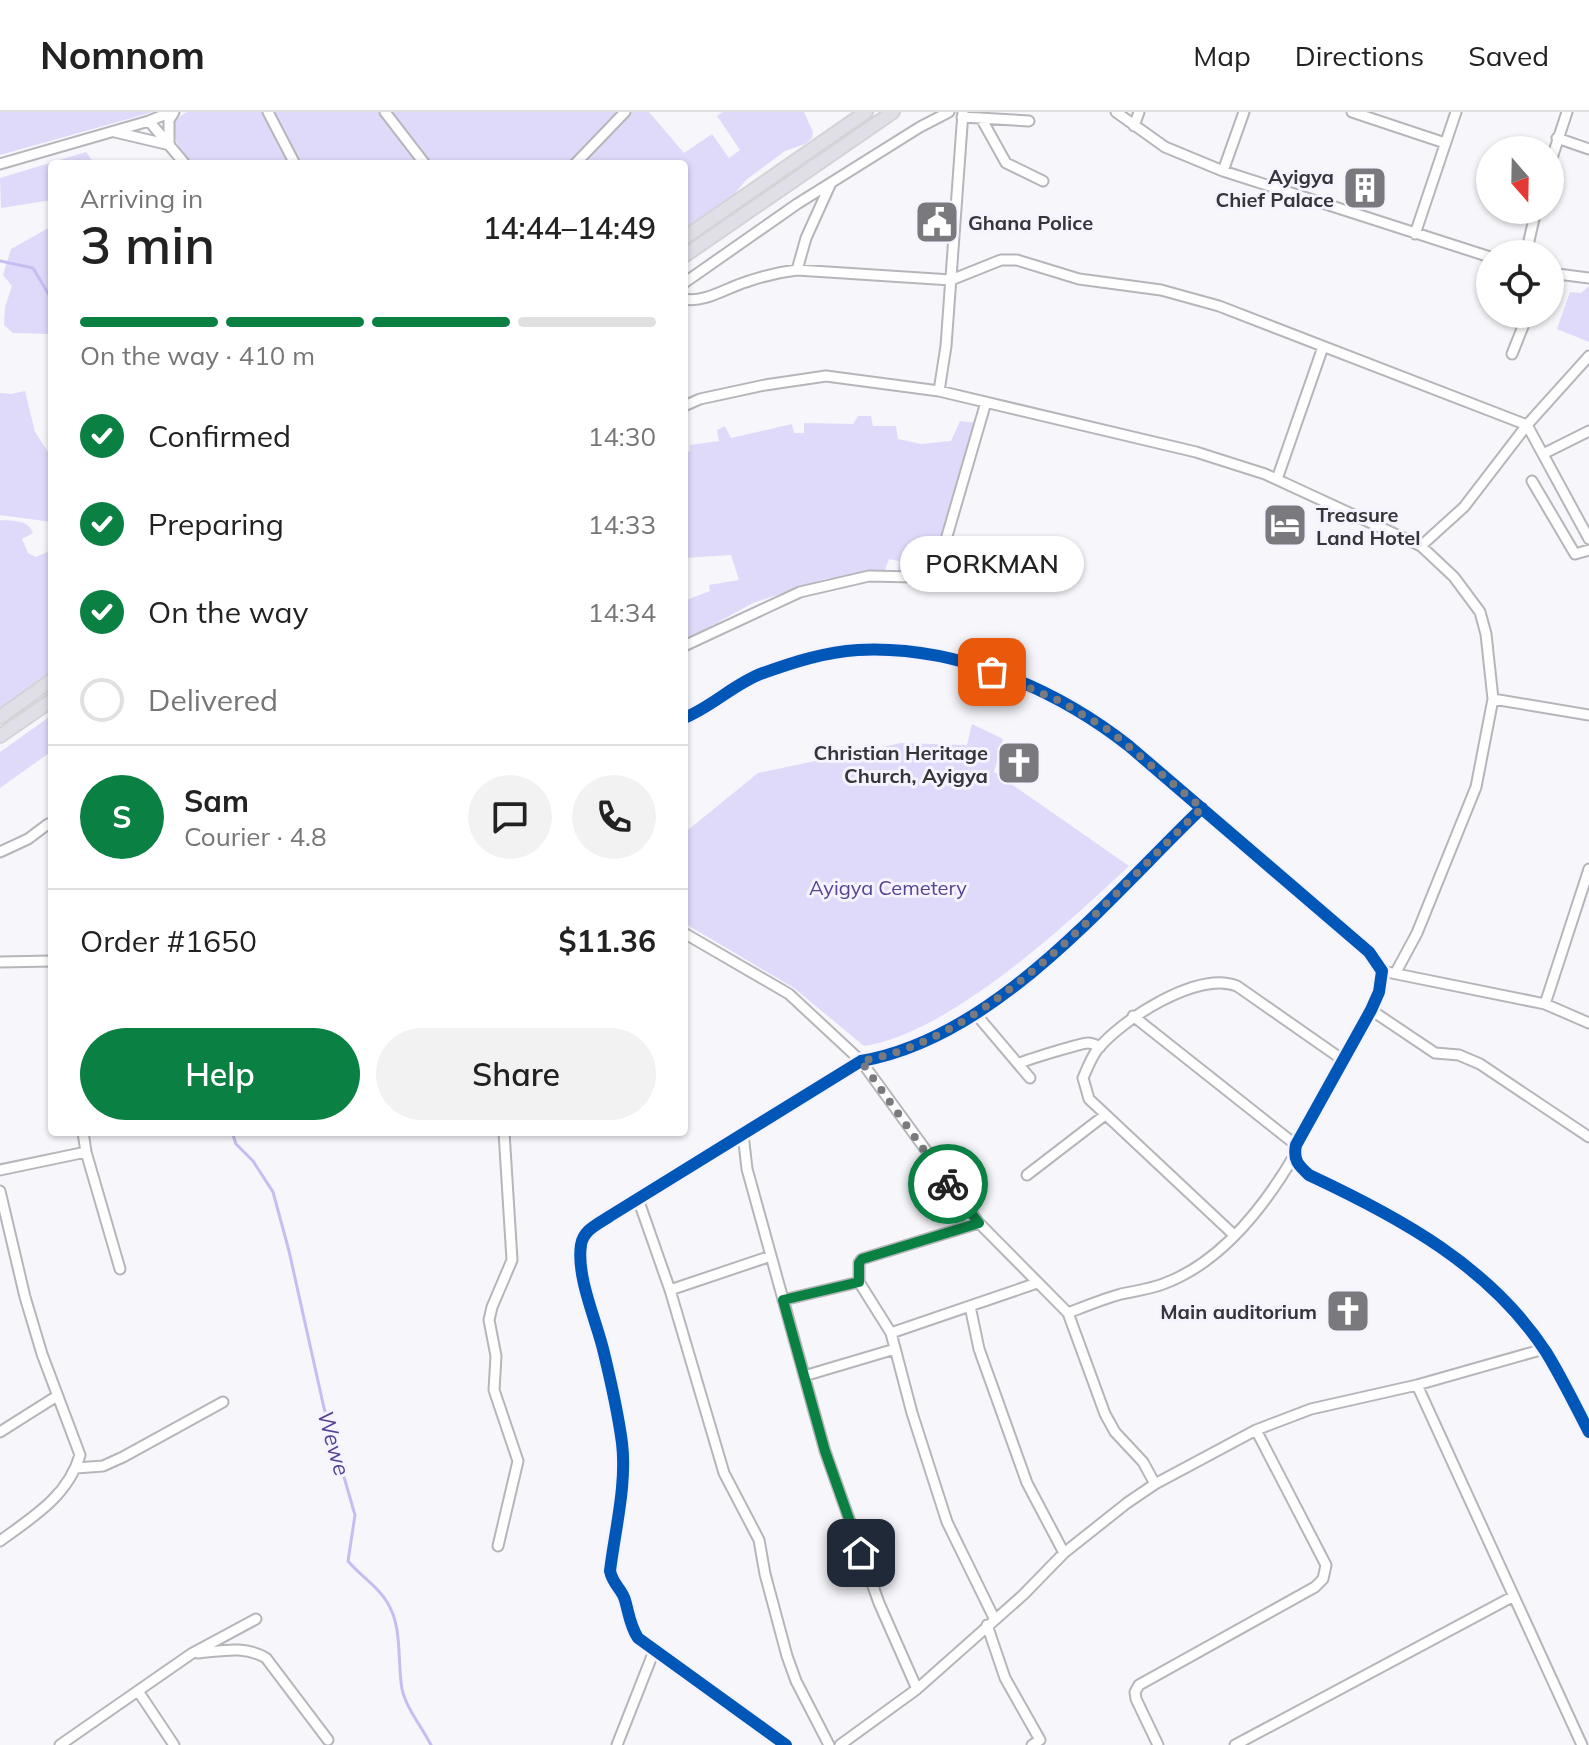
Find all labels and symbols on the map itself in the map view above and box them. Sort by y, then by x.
north arrow [1476,136,1564,224]
place label: Ayigya Chief Palace [1216,164,1334,212]
building icon: Ayigya Chief Palace [1341,164,1389,212]
public building icon: Ghana Police [913,198,961,246]
place label: Ghana Police [968,210,1093,235]
hotel icon: Treasure Land Hotel [1261,501,1309,549]
place label: Treasure Land Hotel [1316,502,1420,550]
callout: PORKMAN [900,536,1084,592]
pin [958,638,1026,706]
church icon: Christian Heritage Church, Ayigya [995,739,1043,787]
place label: Christian Heritage Church, Ayigya [814,740,988,788]
park label: Ayigya Cemetery [809,875,967,900]
courier [908,1144,988,1224]
church icon: Main auditorium [1324,1287,1372,1335]
place label: Main auditorium [1160,1299,1317,1324]
water label: Wewe [311,1407,357,1479]
pin [827,1519,895,1587]

